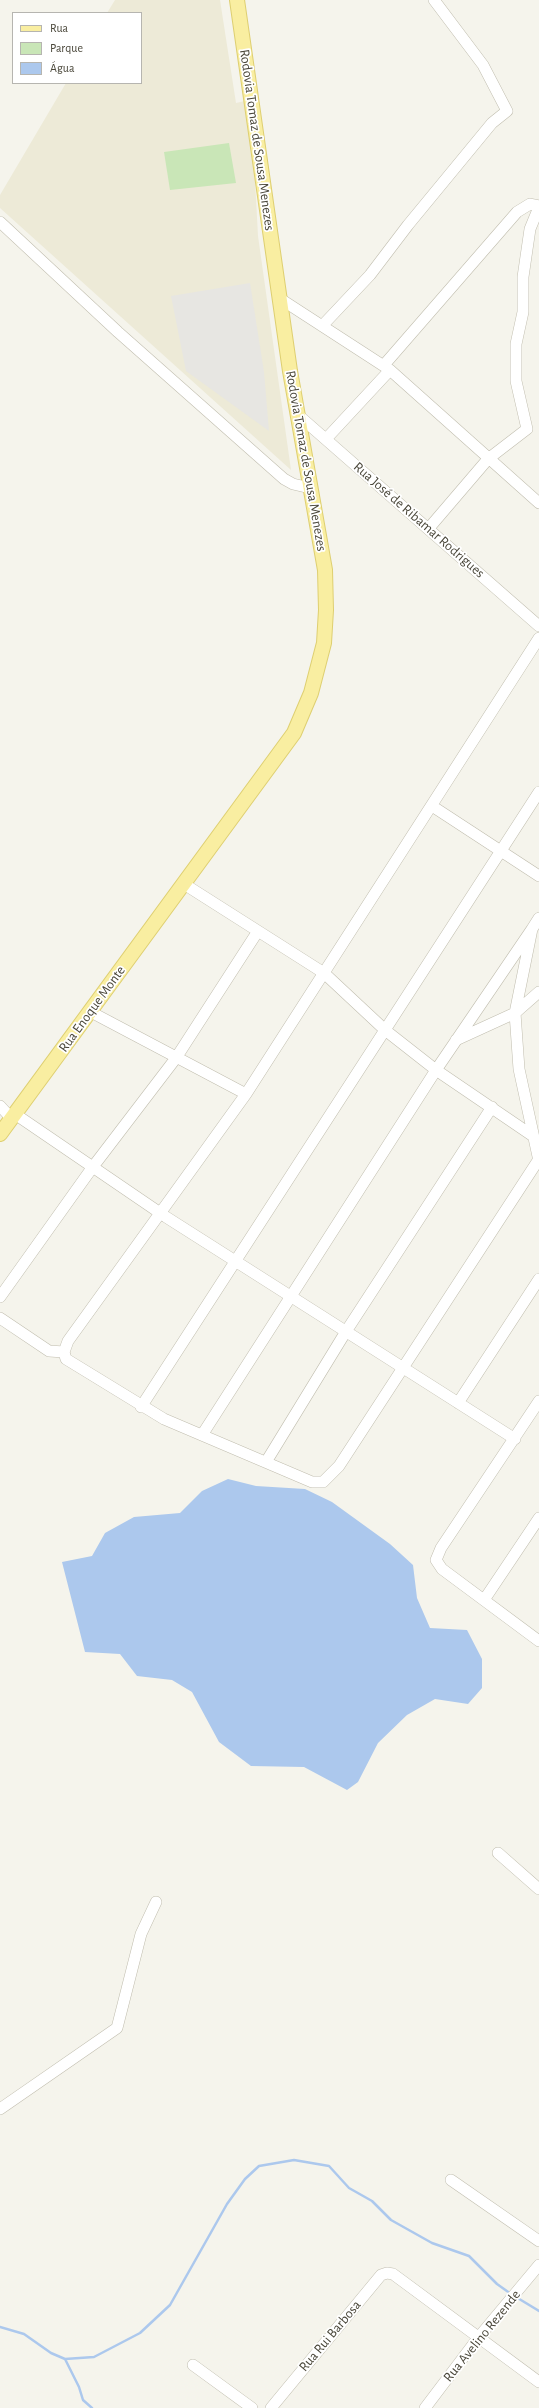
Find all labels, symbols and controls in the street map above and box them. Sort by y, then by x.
legend [12,12,142,84]
text: Rua [50,22,68,34]
text: Parque [50,42,83,54]
street label: Rodovia Tomaz de Sousa Menezes [236,48,278,232]
text: Água [50,62,74,74]
street label: Rodovia Tomaz de Sousa Menezes [282,369,330,553]
street label: Rua José de Ribamar Rodrigues [350,458,488,582]
street label: Rua Enoque Monte [55,963,129,1055]
street label: Rua Avelino Rezende [440,2287,524,2385]
street label: Rua Rui Barbosa [295,2297,365,2375]

